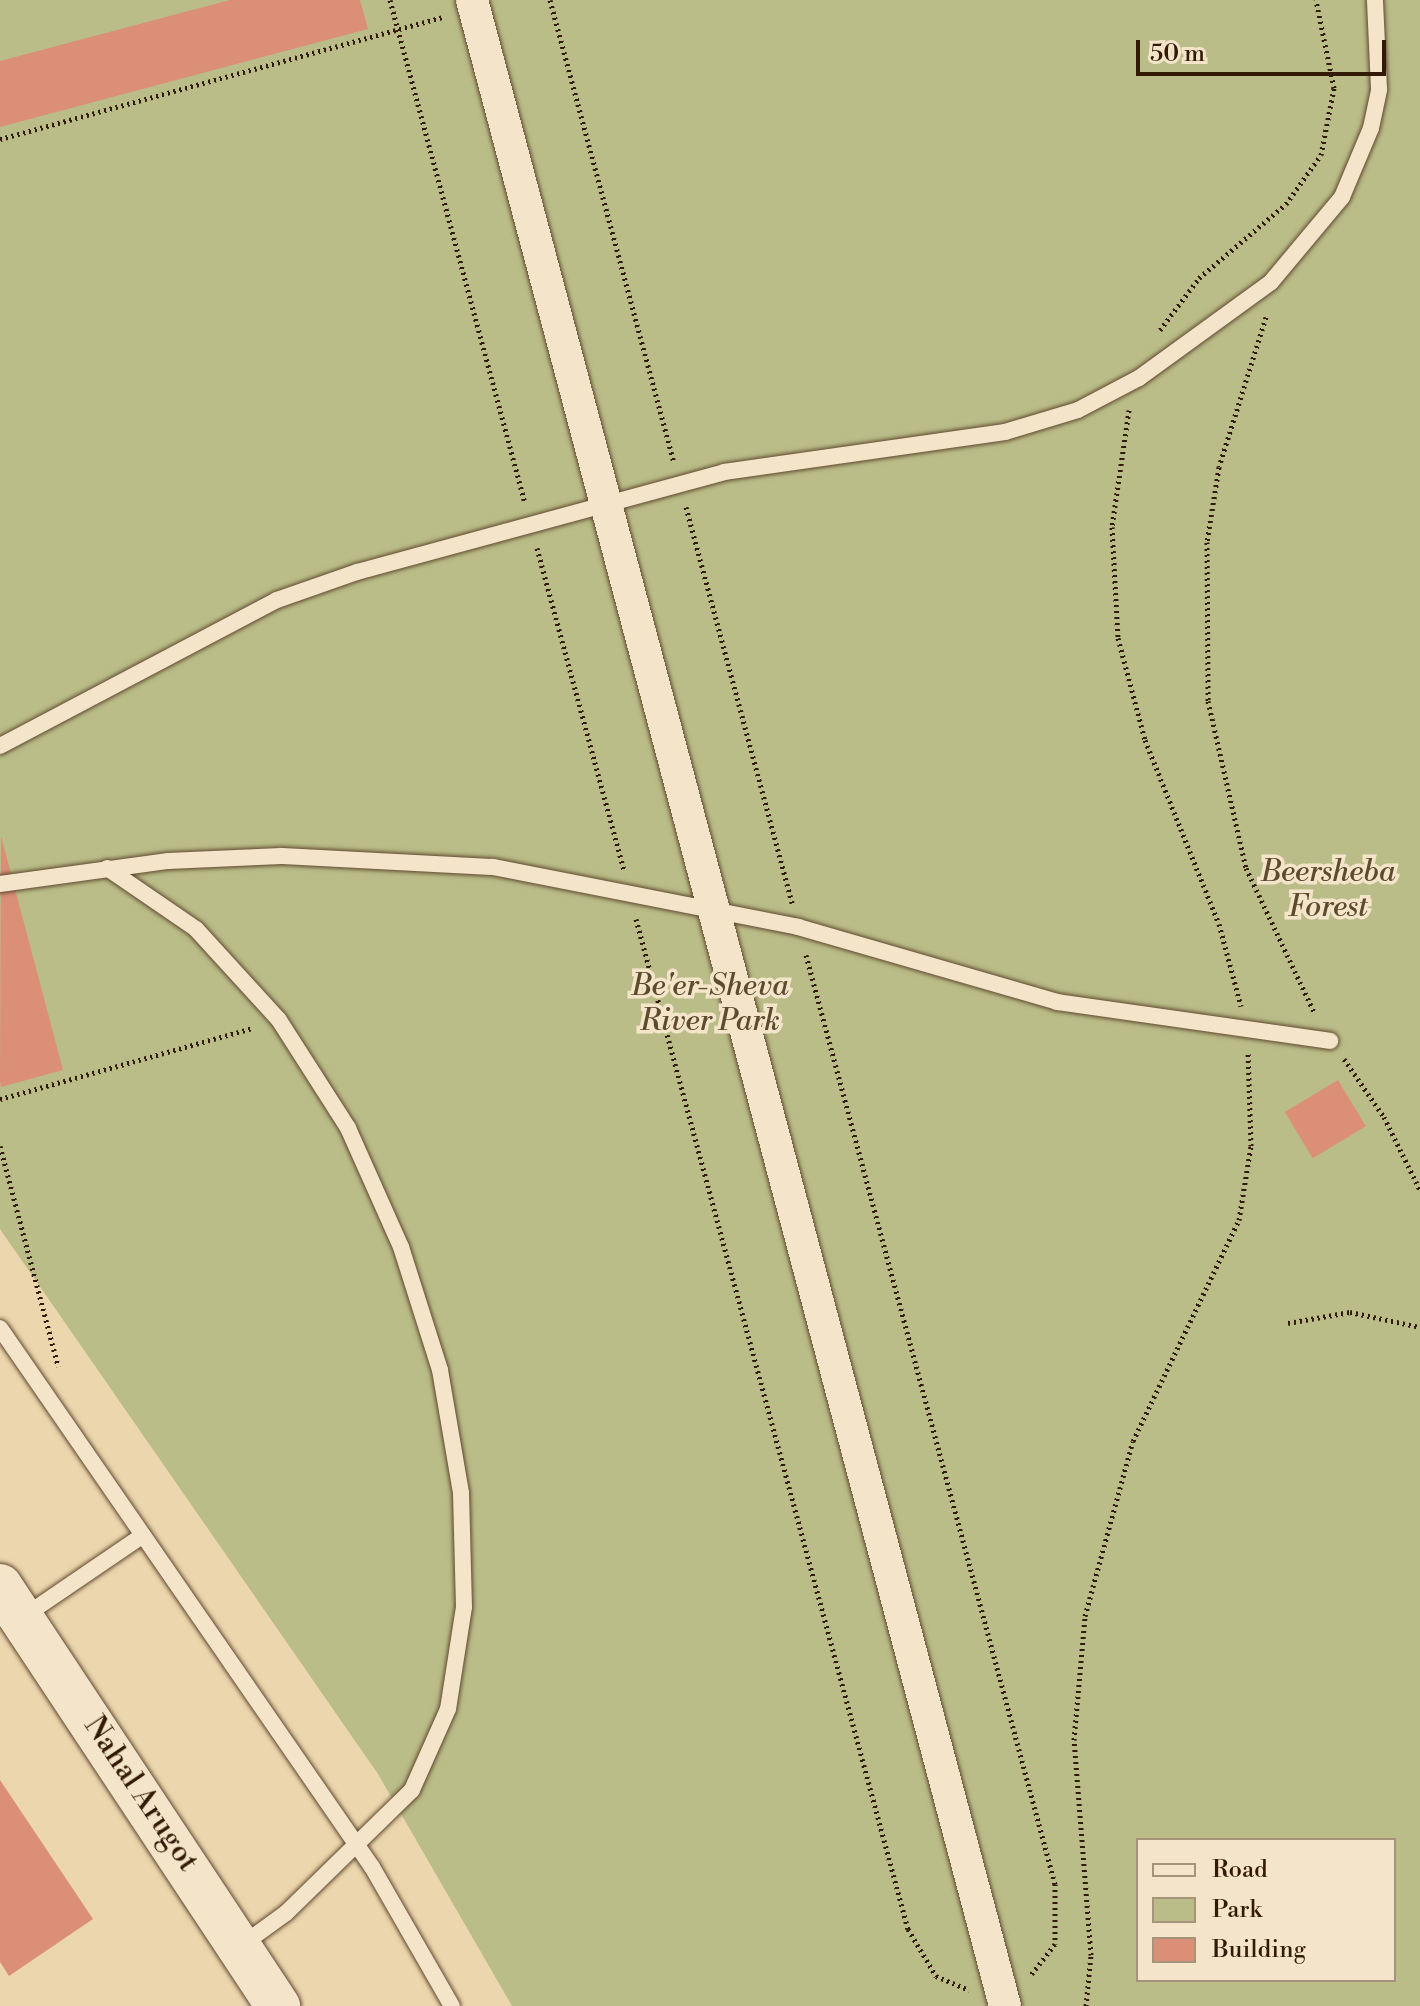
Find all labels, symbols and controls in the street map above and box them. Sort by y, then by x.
scale bar [1140,24,1390,74]
text: 50 m [1150,39,1205,69]
park label: Beersheba Forest [1261,854,1395,924]
park label: Be'er-Sheva River Park [631,968,789,1038]
street label: Nahal Arugot [76,1710,206,1878]
legend [1136,1838,1396,1982]
text: Road [1212,1855,1268,1885]
text: Park [1212,1895,1262,1925]
text: Building [1212,1935,1306,1965]

